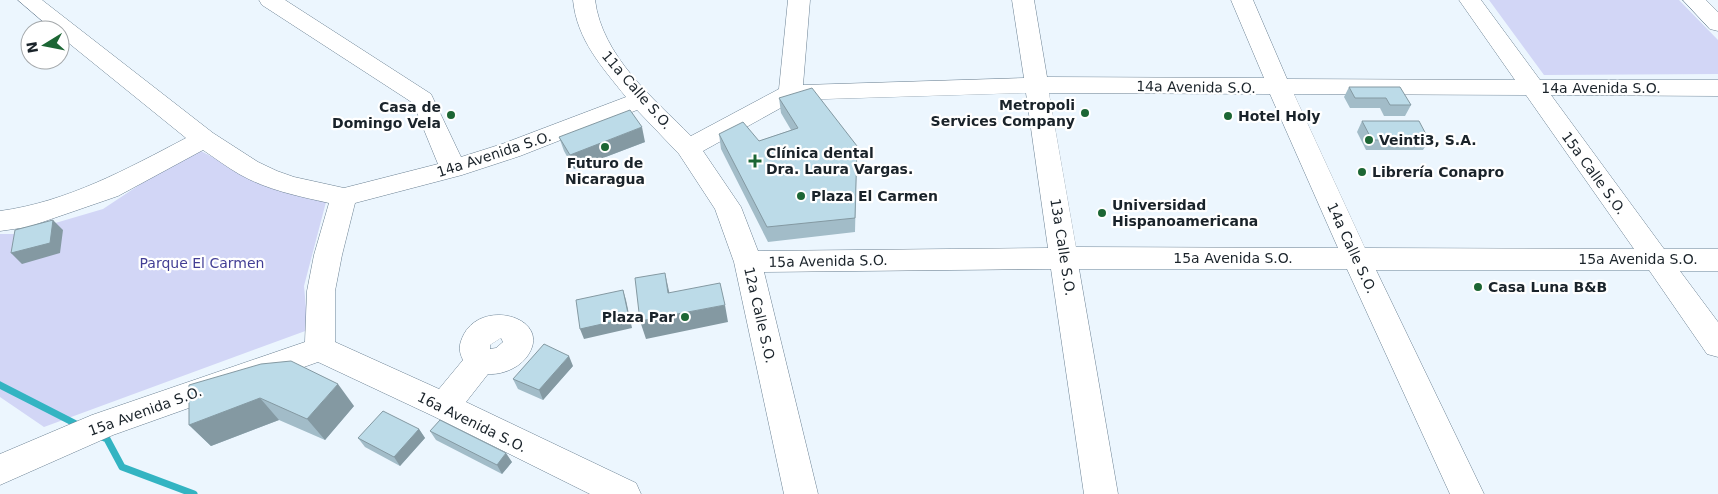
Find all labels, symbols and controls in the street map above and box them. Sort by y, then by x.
north arrow [20,20,70,70]
text: N [23,40,41,54]
street label: 11a Calle S.O. [599,48,675,132]
street label: 14a Avenida S.O. [1136,78,1256,96]
street label: 14a Avenida S.O. [1541,80,1661,96]
place label: Metropoli Services Company [931,97,1075,129]
place label: Casa de Domingo Vela [332,99,441,131]
marker: Metropoli Services Company [1079,107,1091,119]
place label: Hotel Holy [1238,108,1320,124]
marker: Casa de Domingo Vela [445,109,457,121]
marker: Hotel Holy [1222,110,1234,122]
street label: 14a Avenida S.O. [435,128,553,180]
street label: 15a Calle S.O. [1559,129,1629,217]
place label: Veinti3, S.A. [1379,132,1477,148]
marker: Veinti3, S.A. [1363,134,1375,146]
marker: Futuro de Nicaragua [599,141,611,153]
place label: Clínica dental Dra. Laura Vargas. [766,145,913,177]
marker: Clínica dental Dra. Laura Vargas. [748,154,762,168]
place label: Futuro de Nicaragua [565,155,645,187]
place label: Librería Conapro [1372,164,1504,180]
marker: Librería Conapro [1356,166,1368,178]
place label: Plaza El Carmen [811,188,938,204]
marker: Plaza El Carmen [795,190,807,202]
street label: 13a Calle S.O. [1047,197,1079,297]
place label: Universidad Hispanoamericana [1112,197,1258,229]
street label: 14a Calle S.O. [1324,200,1380,296]
marker: Universidad Hispanoamericana [1096,207,1108,219]
street label: 15a Avenida S.O. [1173,250,1293,266]
street label: 15a Avenida S.O. [1578,251,1698,267]
street label: 15a Avenida S.O. [768,252,888,270]
park label: Parque El Carmen [140,255,264,271]
street label: 12a Calle S.O. [741,265,779,365]
place label: Casa Luna B&B [1488,279,1607,295]
marker: Casa Luna B&B [1472,281,1484,293]
place label: Plaza Par [602,309,675,325]
marker: Plaza Par [679,311,691,323]
street label: 15a Avenida S.O. [86,383,204,439]
street label: 16a Avenida S.O. [415,389,529,455]

